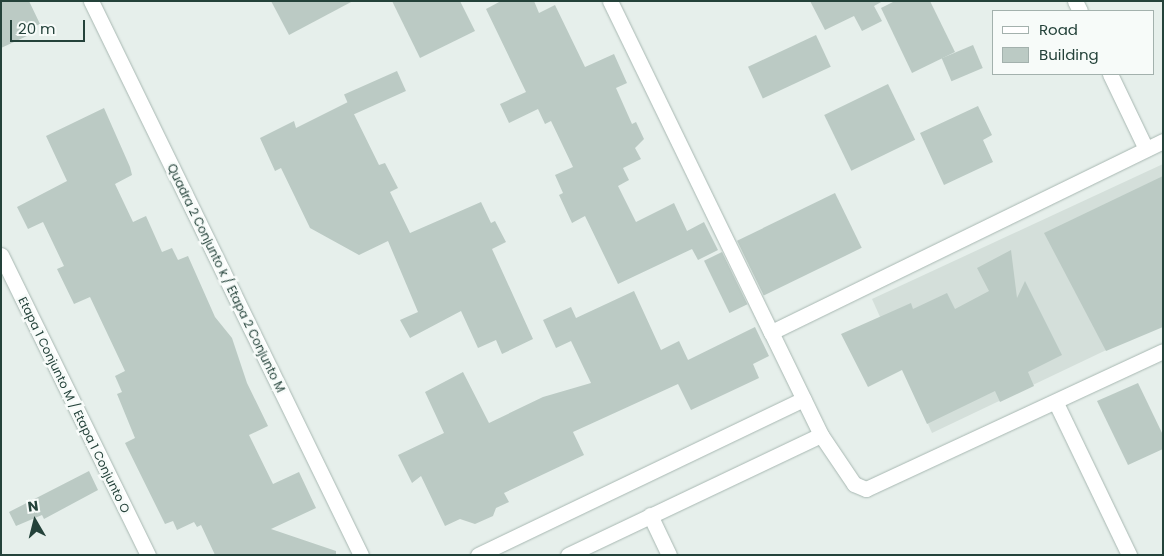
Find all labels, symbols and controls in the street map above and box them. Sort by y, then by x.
scale bar [12,10,88,42]
legend [992,10,1154,75]
text: 20 m [18,18,56,39]
text: Road [1039,19,1078,40]
text: Building [1039,44,1099,65]
street label: Quadra 2 Conjunto k / Etapa 2 Conjunto M [164,161,288,395]
street label: Etapa 1 Conjunto M / Etapa 1 Conjunto O [15,295,133,515]
north arrow [10,496,60,546]
text: N [26,496,40,517]

